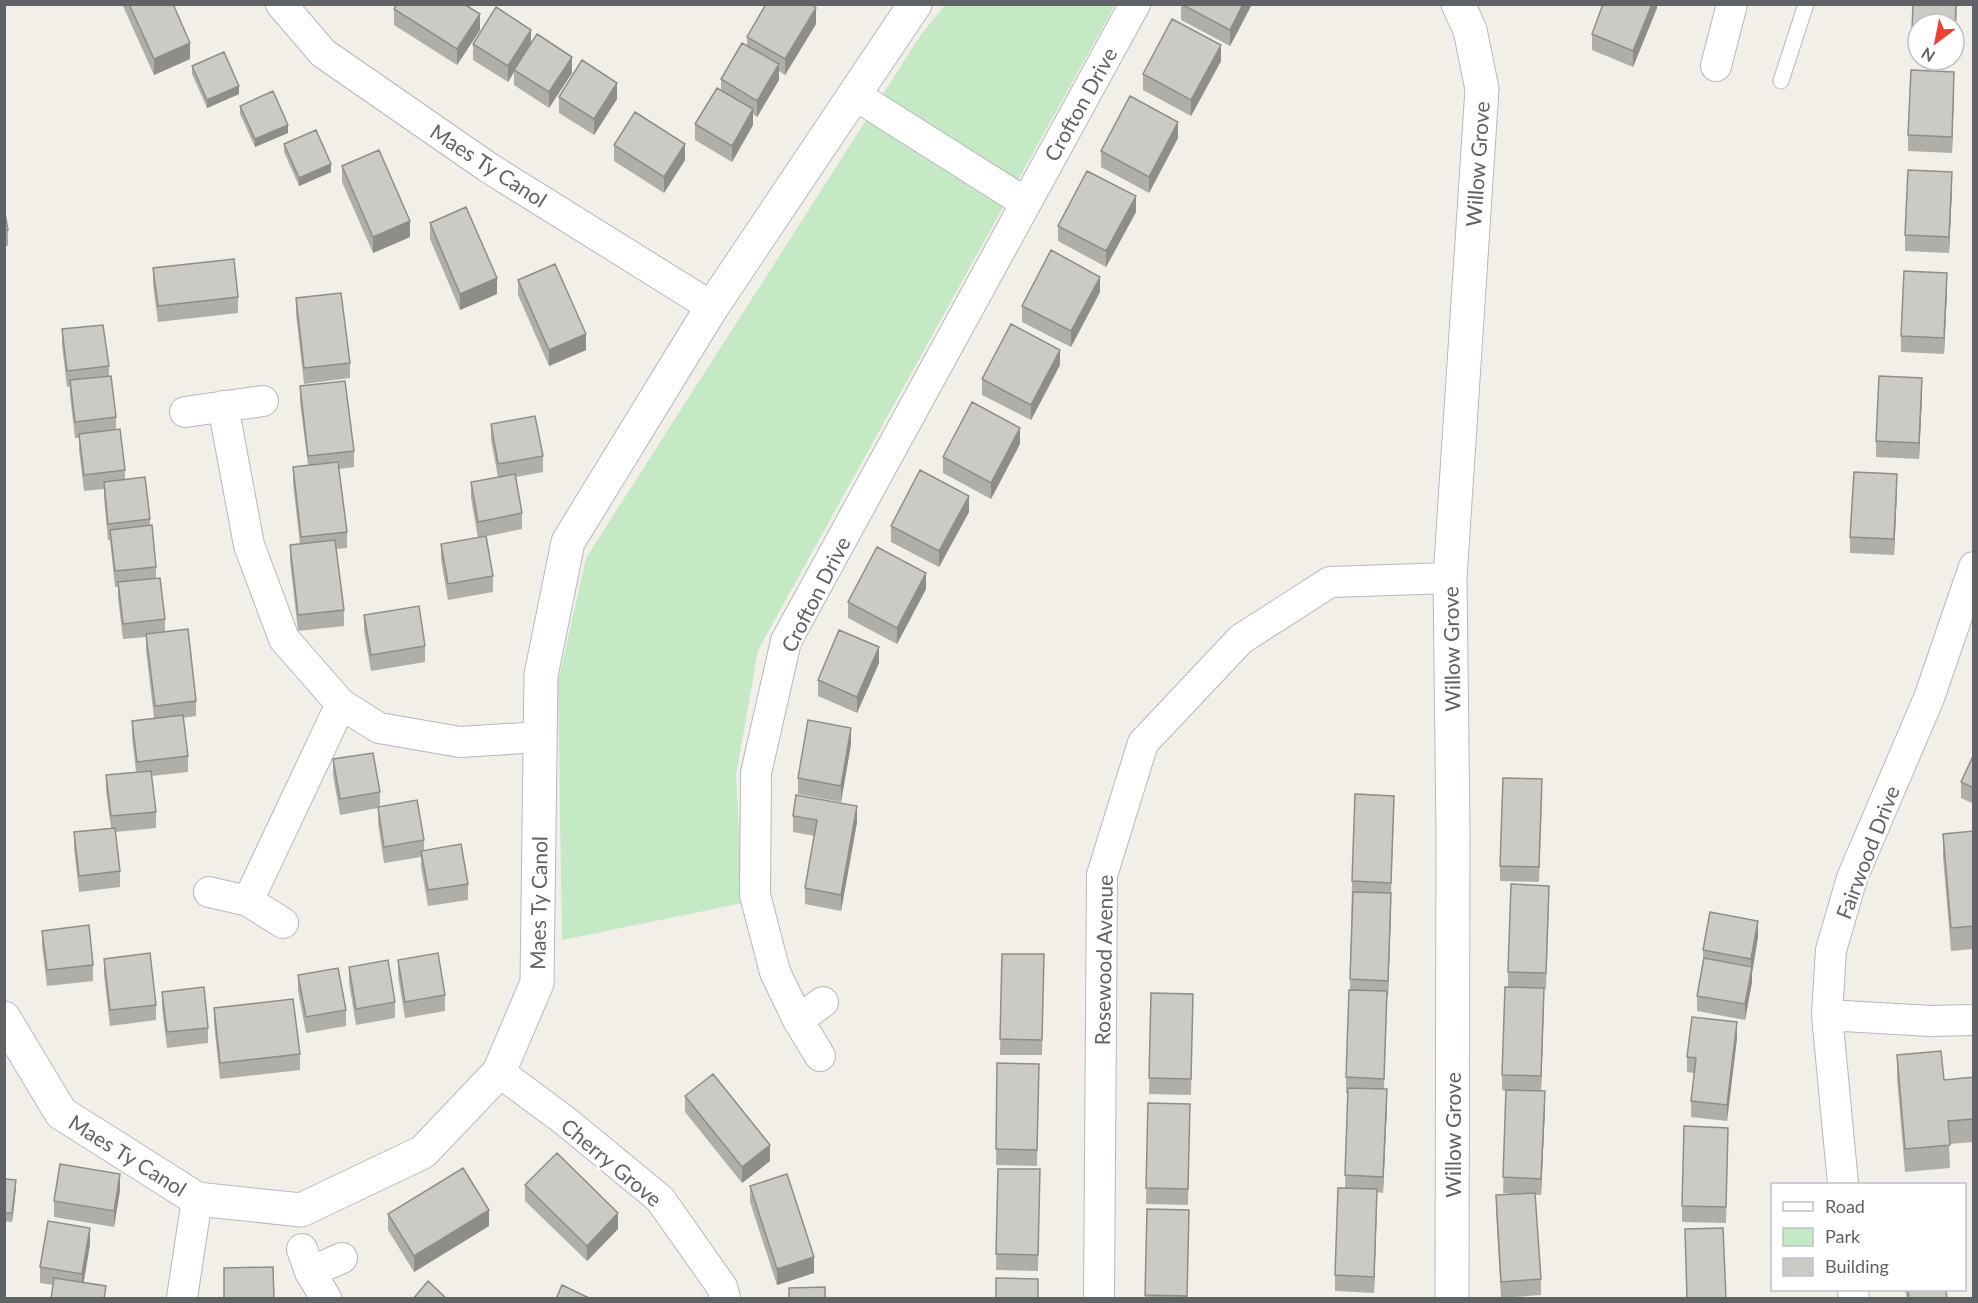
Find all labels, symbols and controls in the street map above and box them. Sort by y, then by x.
north arrow [1906,12,1966,72]
street label: Crofton Drive [1038,43,1122,165]
text: N [1918,44,1938,66]
street label: Willow Grove [1460,101,1494,227]
street label: Maes Ty Canol [426,118,552,212]
street label: Crofton Drive [775,532,855,656]
street label: Willow Grove [1437,586,1465,712]
street label: Fairwood Drive [1830,782,1904,922]
street label: Maes Ty Canol [524,836,552,970]
street label: Rosewood Avenue [1089,875,1117,1045]
street label: Willow Grove [1440,1072,1465,1198]
street label: Maes Ty Canol [65,1109,191,1201]
street label: Cherry Grove [557,1113,667,1211]
legend [1771,1183,1966,1291]
text: Road [1825,1195,1865,1217]
text: Park [1825,1225,1861,1247]
text: Building [1825,1255,1889,1277]

